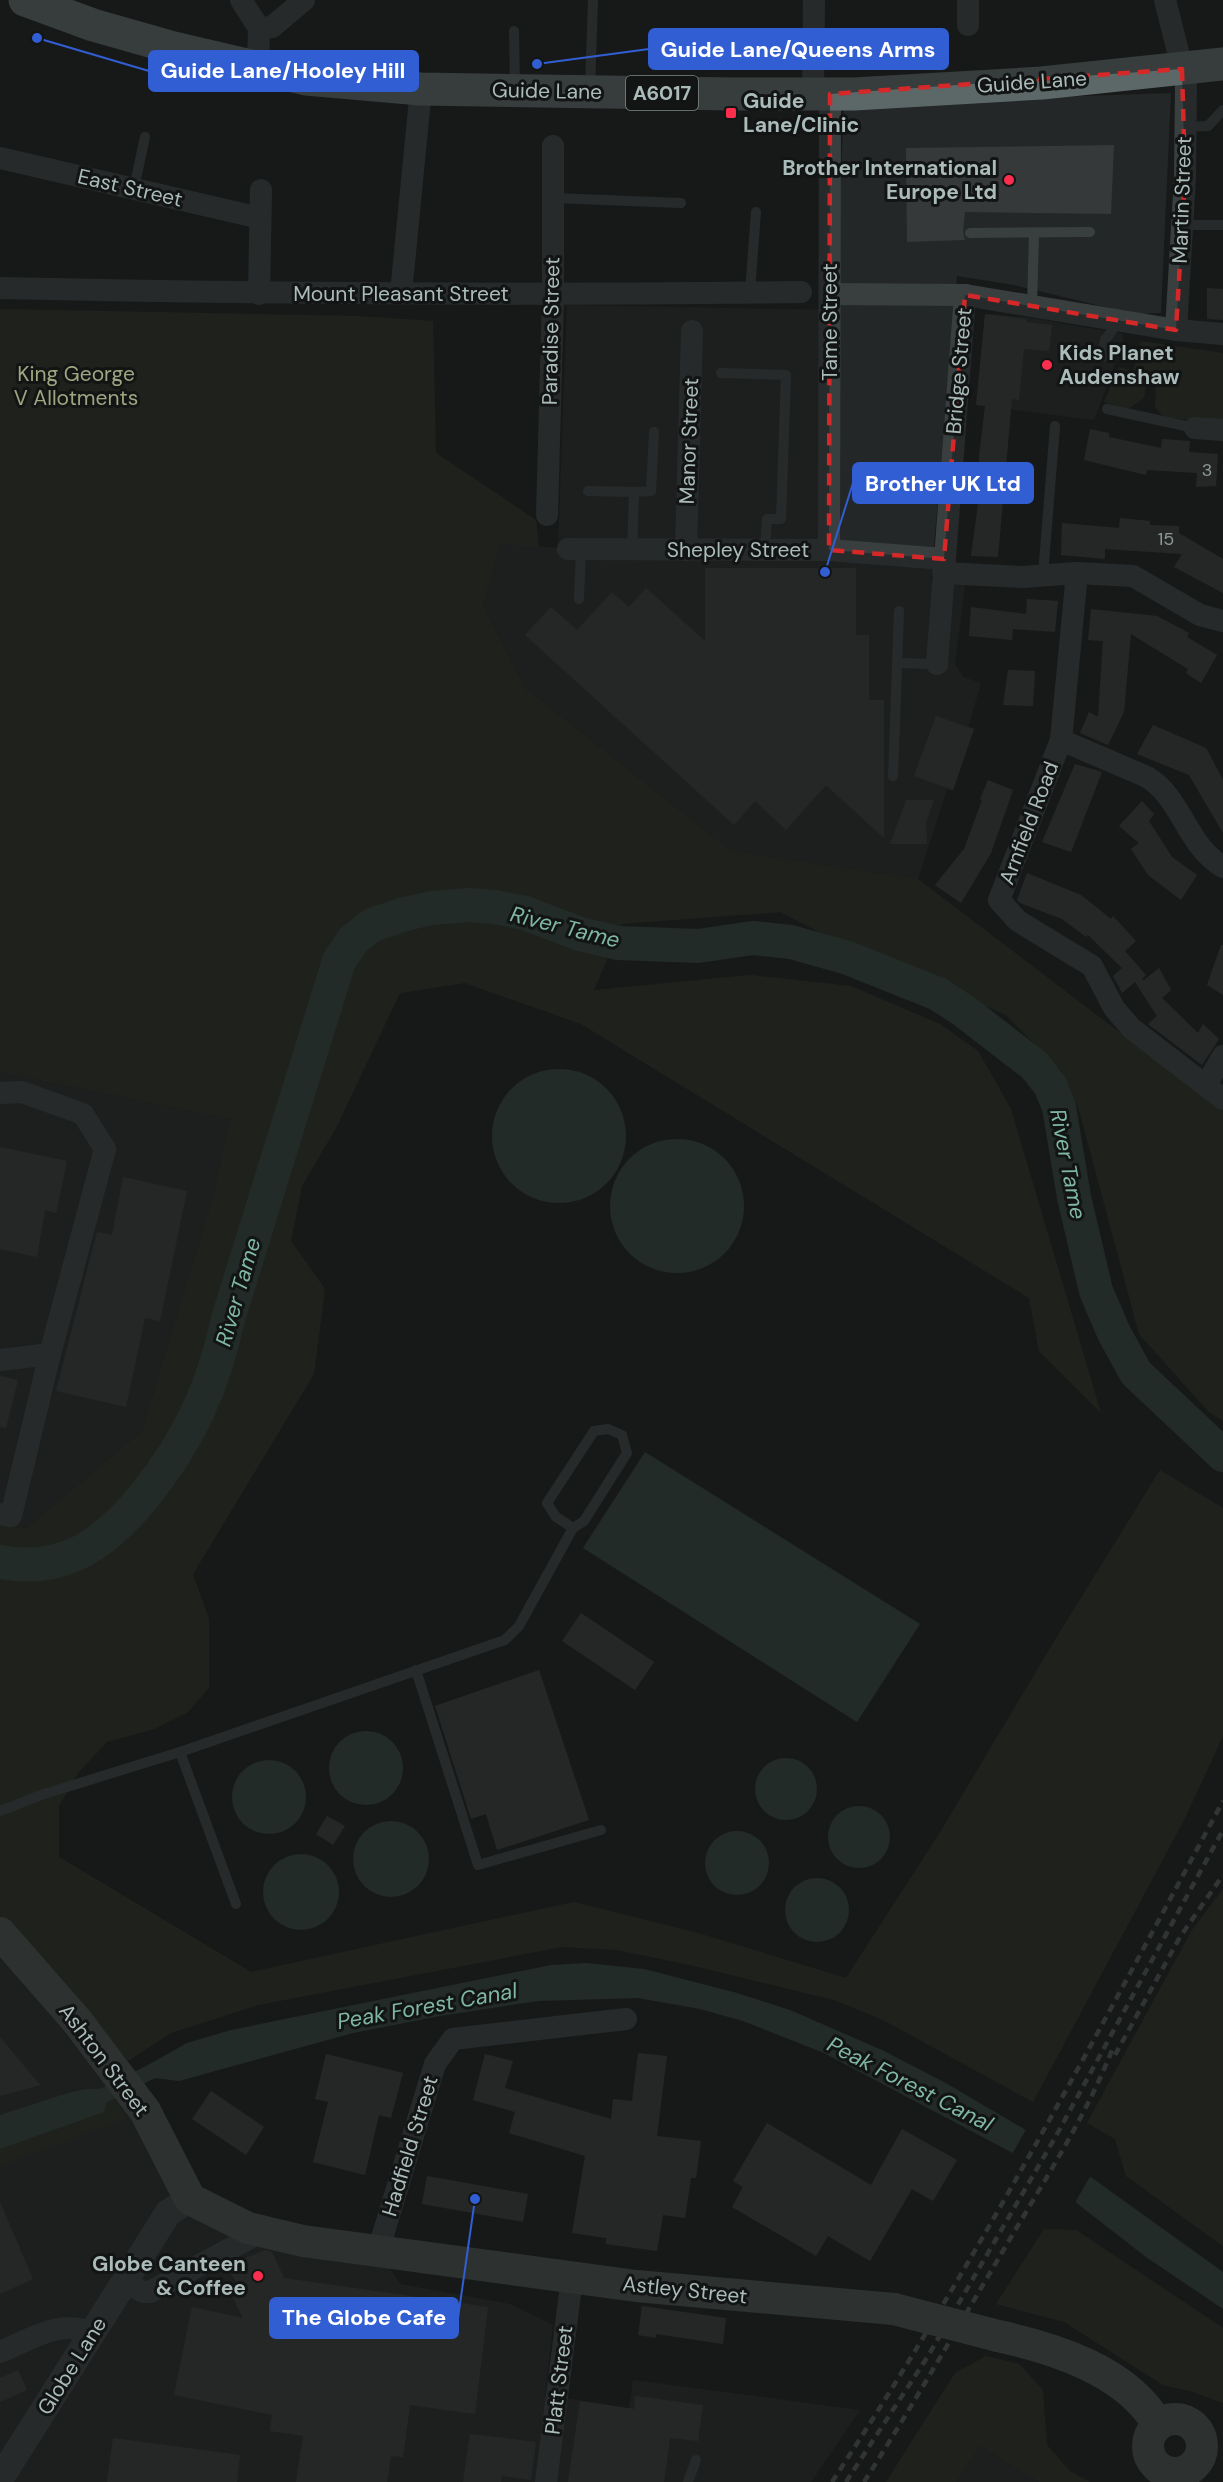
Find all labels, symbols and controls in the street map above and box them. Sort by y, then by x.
callout: Guide Lane/Queens Arms [649,29,948,69]
text: Guide Lane/Queens Arms [661,35,935,64]
callout: Guide Lane/Hooley Hill [149,51,418,91]
text: Guide Lane/Hooley Hill [160,56,406,85]
street label: Guide Lane [976,64,1088,100]
street label: Guide Lane [492,76,602,106]
road number: A6017 [626,76,698,110]
place label: Guide Lane/Clinic [743,87,859,139]
marker: Guide Lane/Clinic [724,106,738,120]
street label: Martin Street [1166,136,1198,264]
place label: Brother International Europe Ltd [782,154,997,206]
street label: East Street [75,162,185,214]
marker: Brother International Europe Ltd [1002,173,1016,187]
street label: Paradise Street [536,257,566,405]
street label: Tame Street [816,263,844,381]
street label: Mount Pleasant Street [293,280,509,308]
street label: Bridge Street [940,307,978,435]
place label: Kids Planet Audenshaw [1059,339,1180,391]
marker: Kids Planet Audenshaw [1040,358,1054,372]
park label: King George V Allotments [14,360,138,412]
street label: Manor Street [673,377,705,505]
house number: 3 [1202,458,1212,482]
callout: Brother UK Ltd [853,463,1033,503]
text: Brother UK Ltd [865,469,1021,498]
house number: 15 [1158,527,1174,551]
street label: Shepley Street [667,536,809,564]
street label: Arnfield Road [993,757,1065,889]
water label: River Tame [507,899,623,955]
water label: River Tame [1043,1106,1093,1222]
water label: River Tame [209,1234,267,1350]
water label: Peak Forest Canal [335,1976,520,2036]
street label: Ashton Street [52,1998,156,2122]
water label: Peak Forest Canal [822,2030,999,2139]
street label: Hadfield Street [375,2072,445,2220]
place label: Globe Canteen & Coffee [92,2250,246,2302]
marker: Globe Canteen & Coffee [251,2269,265,2283]
street label: Astley Street [621,2270,749,2310]
callout: The Globe Cafe [270,2298,458,2338]
text: The Globe Cafe [282,2303,446,2332]
street label: Globe Lane [31,2312,113,2420]
street label: Platt Street [538,2324,580,2436]

